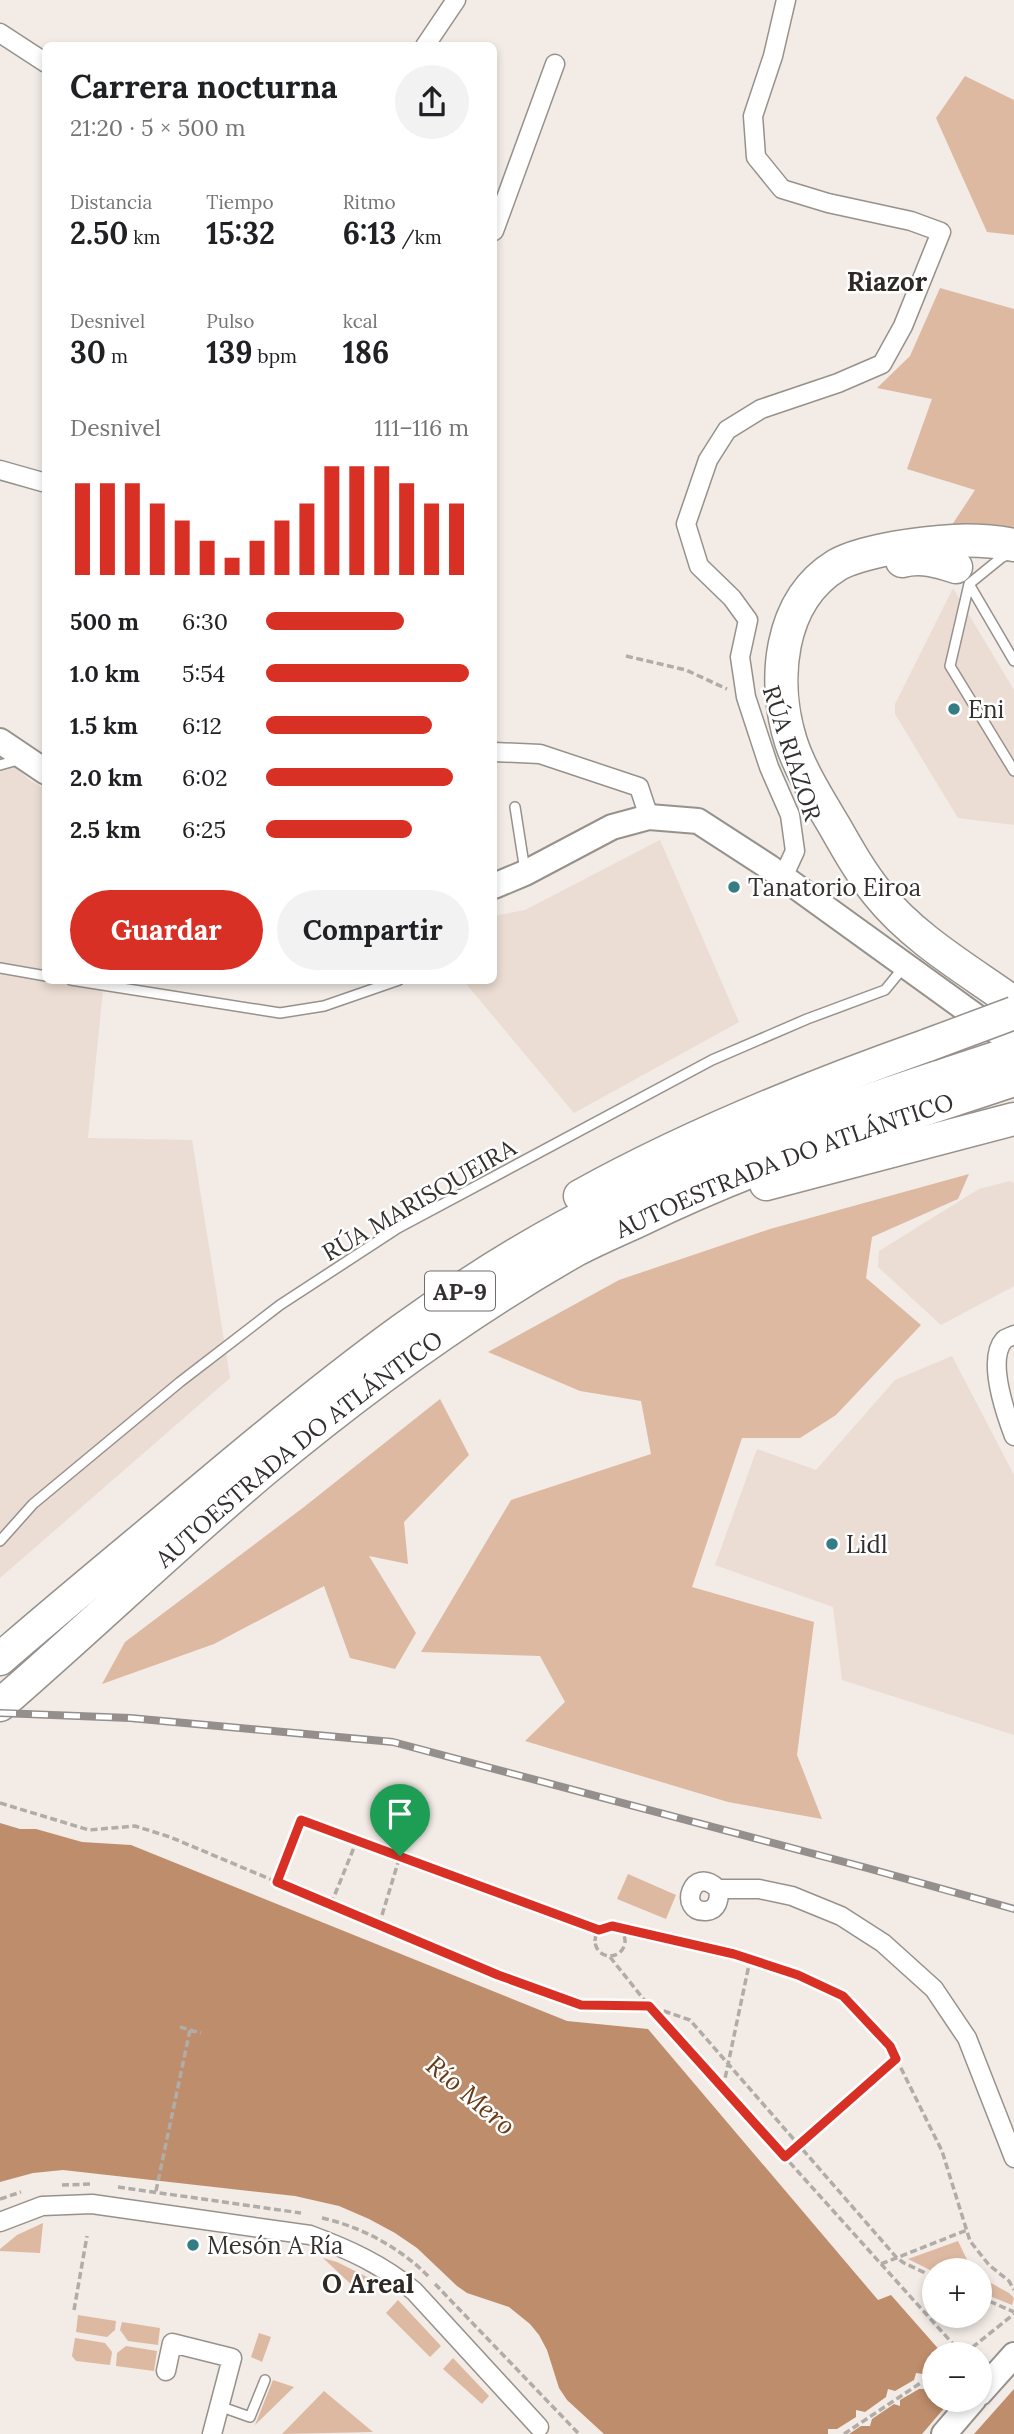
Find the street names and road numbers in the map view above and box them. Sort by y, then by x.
street label: RÚA RIAZOR [756,681,829,826]
street label: AUTOESTRADA DO ATLÁNTICO [609,1086,957,1245]
street label: RÚA MARISQUEIRA [317,1131,522,1268]
road number: AP-9 [425,1272,495,1310]
street label: AUTOESTRADA DO ATLÁNTICO [148,1323,448,1575]

